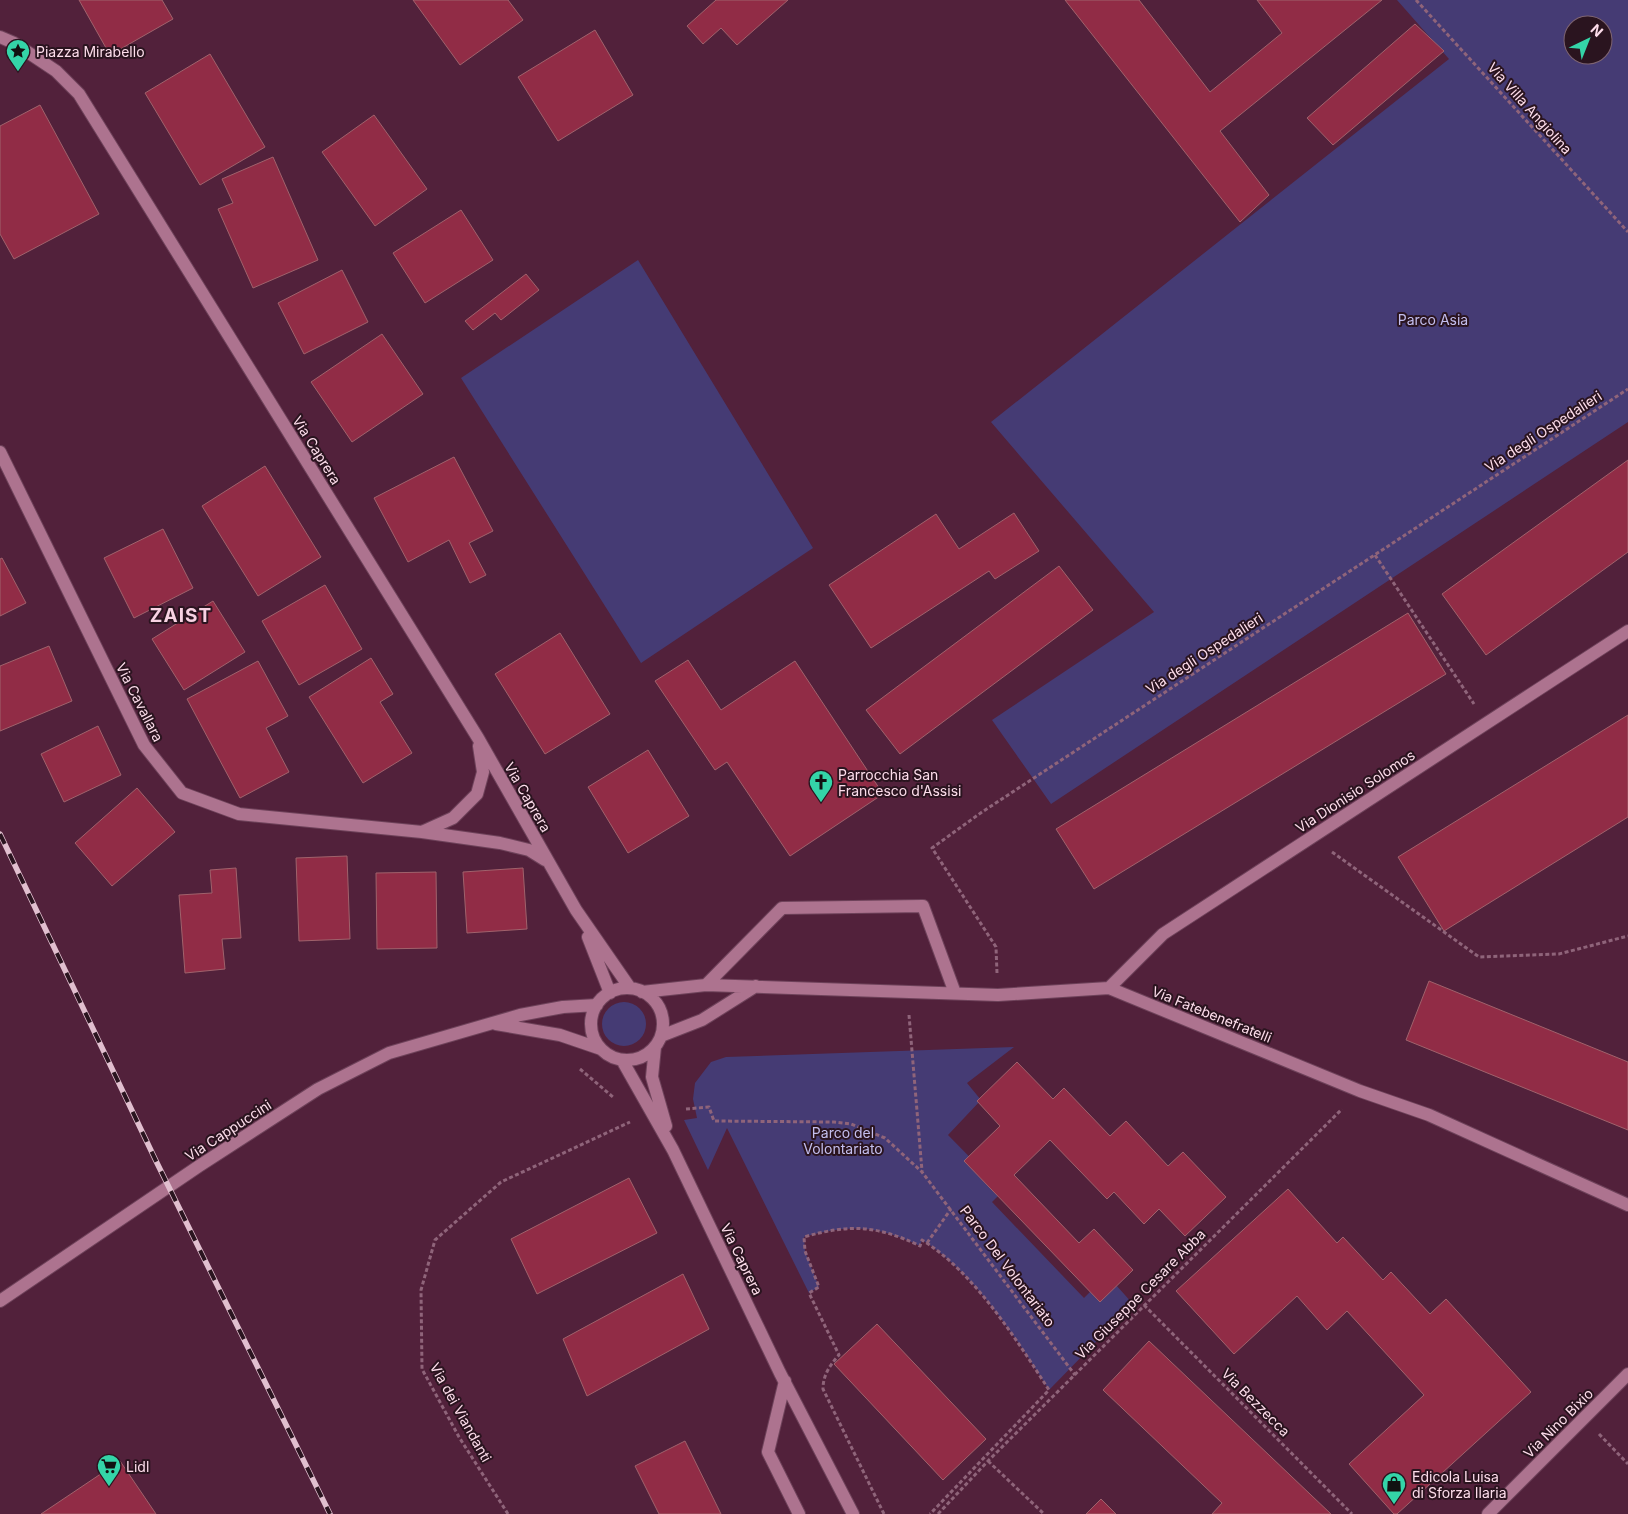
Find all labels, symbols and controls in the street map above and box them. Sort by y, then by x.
north arrow [1563,15,1613,65]
text: N [1588,20,1607,40]
place icon: Piazza Mirabello [5,38,31,72]
place label: Piazza Mirabello [36,43,145,60]
street label: Via Villa Angiolina [1484,59,1576,157]
park label: Parco Asia [1398,311,1468,328]
street label: Via degli Ospedalieri [1481,387,1605,475]
street label: Via Caprera [289,412,345,488]
district label: ZAIST [150,604,212,627]
street label: Via degli Ospedalieri [1142,609,1266,697]
street label: Via Cavallara [113,660,167,744]
street label: Via Dionisio Solomos [1292,746,1418,836]
street label: Via Caprera [501,759,555,835]
place label: Parrocchia San Francesco d'Assisi [838,766,961,799]
church icon: Parrocchia San Francesco d'Assisi [808,769,834,803]
street label: Via Fatebenefratelli [1150,982,1274,1046]
street label: Via Cappuccini [182,1096,274,1164]
park label: Parco del Volontariato [803,1124,883,1157]
street label: Parco Del Volontariato [957,1202,1059,1330]
street label: Via Caprera [717,1220,767,1298]
street label: Via Giuseppe Cesare Abba [1071,1225,1209,1363]
street label: Via dei Viandanti [427,1359,495,1465]
street label: Via Bezzecca [1218,1364,1294,1440]
street label: Via Nino Bixio [1520,1385,1596,1461]
supermarket icon: Lidl [96,1453,122,1487]
place label: Lidl [126,1458,149,1475]
place label: Edicola Luisa di Sforza Ilaria [1412,1468,1507,1501]
shop icon: Edicola Luisa di Sforza Ilaria [1381,1471,1407,1505]

